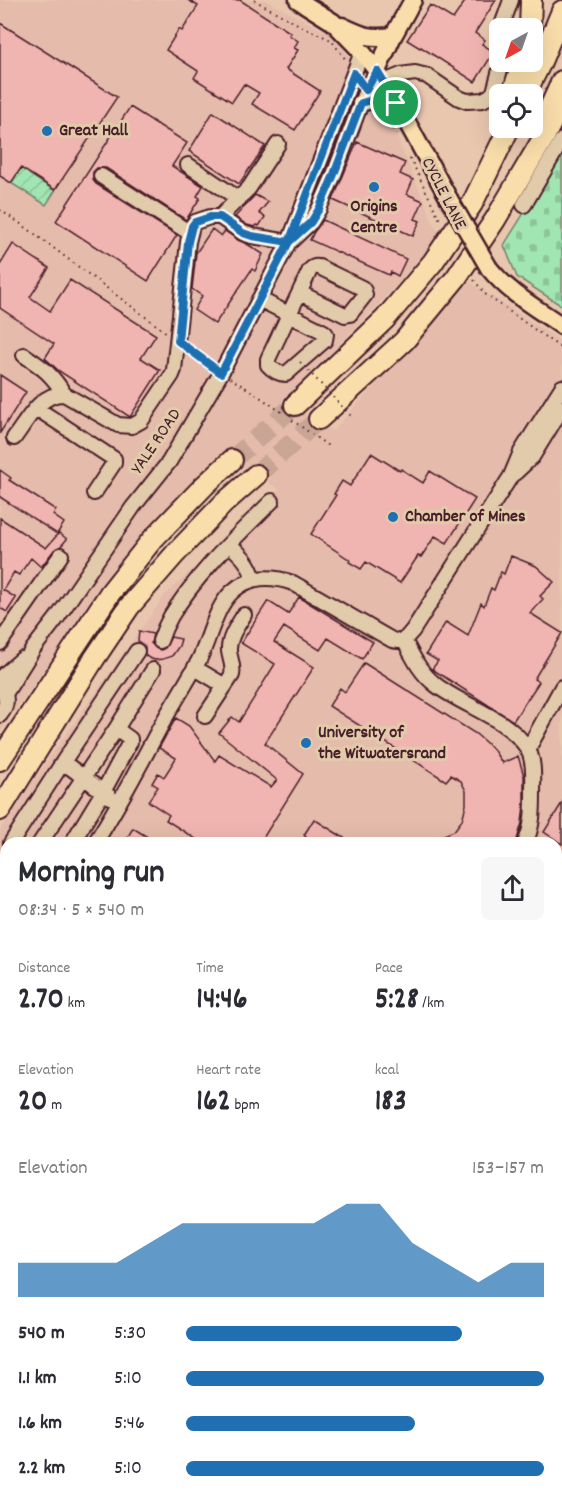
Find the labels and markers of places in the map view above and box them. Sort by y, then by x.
pin [370,77,421,128]
place label: Great Hall [59,119,129,144]
marker: Great Hall [40,124,54,138]
marker: Origins Centre [367,180,381,194]
place label: Origins Centre [350,195,398,241]
place label: Chamber of Mines [405,505,526,530]
marker: Chamber of Mines [386,510,400,524]
place label: University of the Witwatersrand [318,721,446,767]
marker: University of the Witwatersrand [299,736,313,750]

